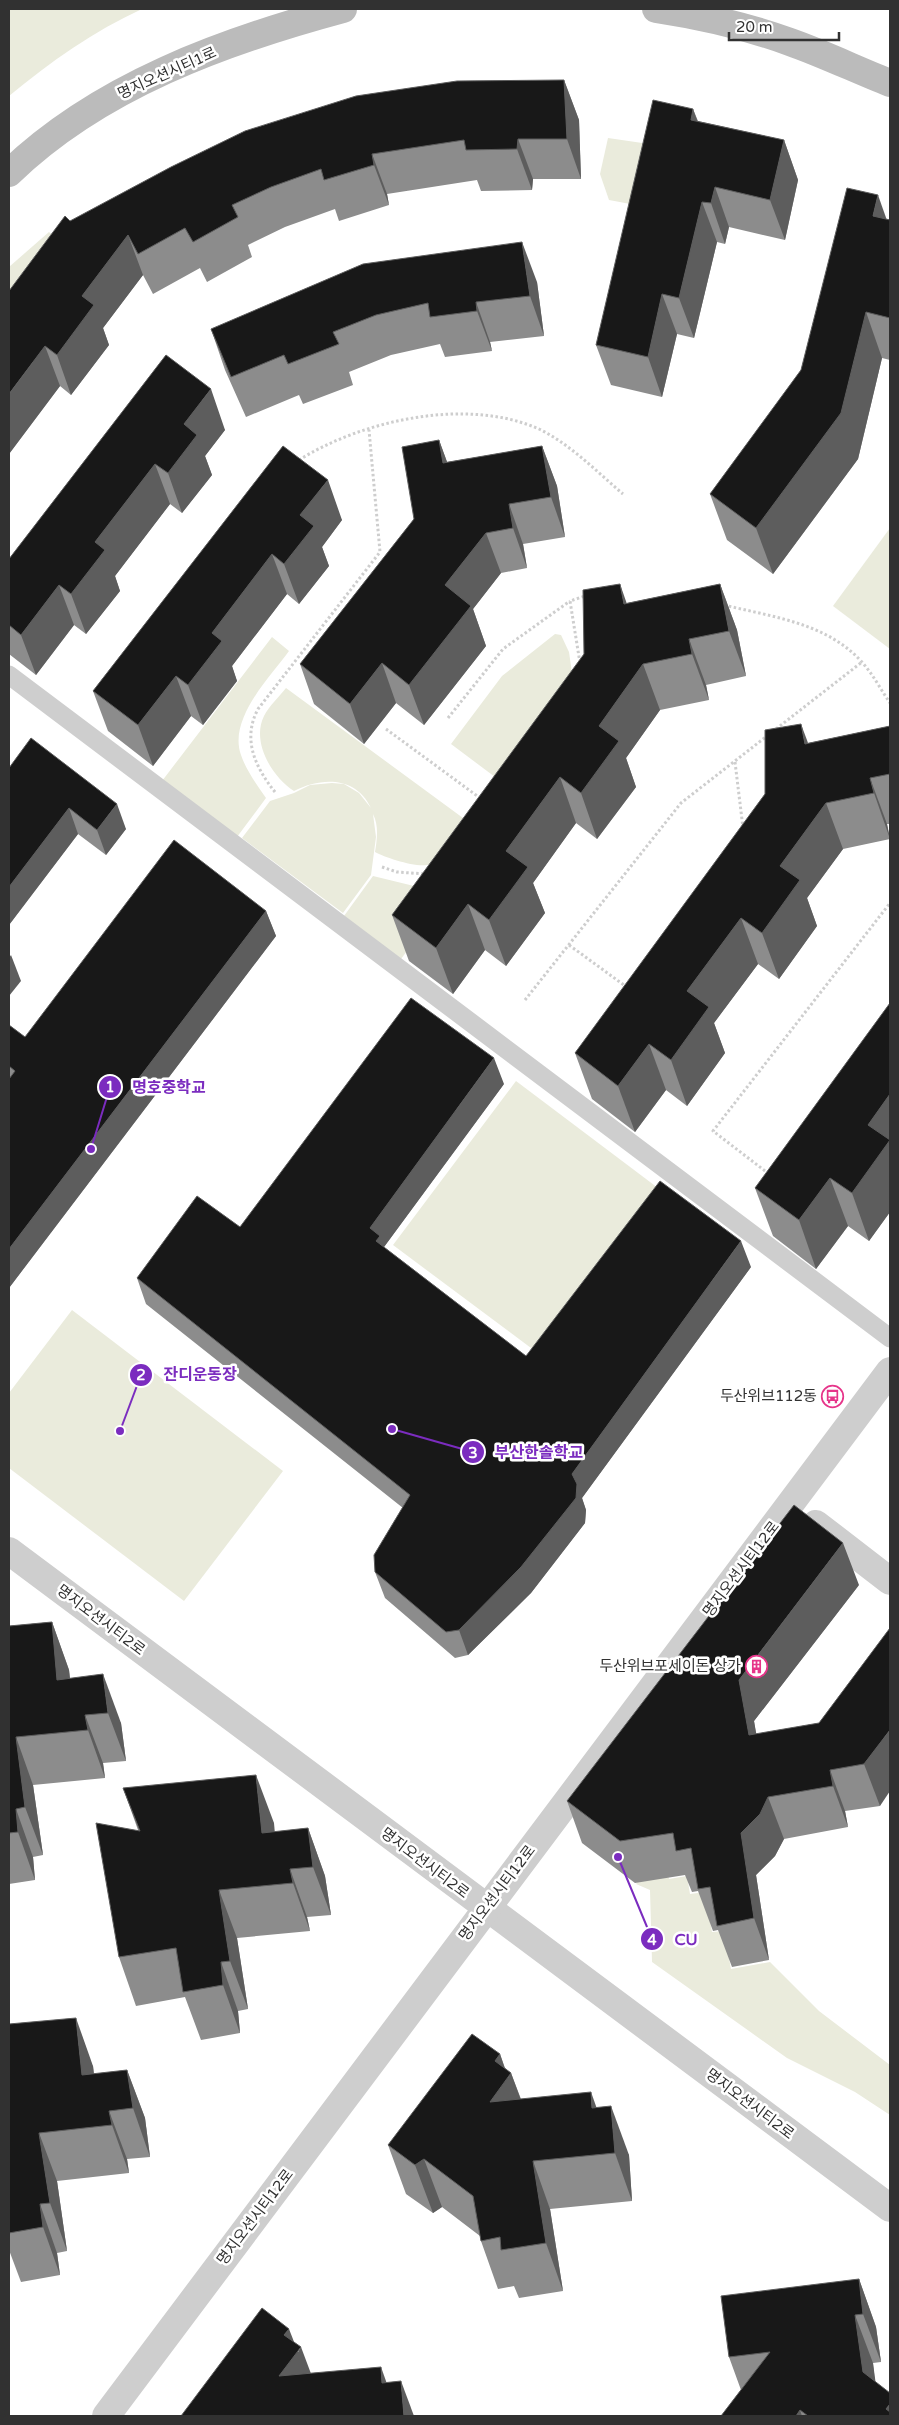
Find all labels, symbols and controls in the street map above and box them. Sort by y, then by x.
scale bar [729,10,839,42]
text: 20 m [736,18,773,36]
street label: 명지오션시티1로 [115,43,219,103]
callout: 명호중학교 [98,1072,216,1103]
text: 1 [105,1078,115,1096]
text: 명호중학교 [132,1078,206,1098]
callout: 잔디운동장 [128,1359,247,1390]
text: 잔디운동장 [163,1365,237,1385]
text: 2 [136,1366,146,1384]
bus stop icon: 두산위브112동 [821,1384,845,1408]
place label: 두산위브112동 [720,1387,817,1405]
callout: 부산한솔학교 [460,1437,593,1468]
text: 부산한솔학교 [495,1443,583,1463]
text: 3 [468,1444,478,1462]
street label: 명지오션시티12로 [699,1517,783,1621]
street label: 명지오션시티2로 [53,1581,149,1659]
building icon: 두산위브포세이돈 상가 [745,1654,769,1678]
place label: 두산위브포세이돈 상가 [599,1657,741,1675]
street label: 명지오션시티2로 [377,1824,473,1902]
street label: 명지오션시티12로 [455,1841,539,1945]
callout: CU [640,1924,708,1955]
text: CU [674,1930,698,1950]
text: 4 [647,1931,657,1949]
street label: 명지오션시티2로 [702,2065,798,2143]
street label: 명지오션시티12로 [213,2165,297,2269]

